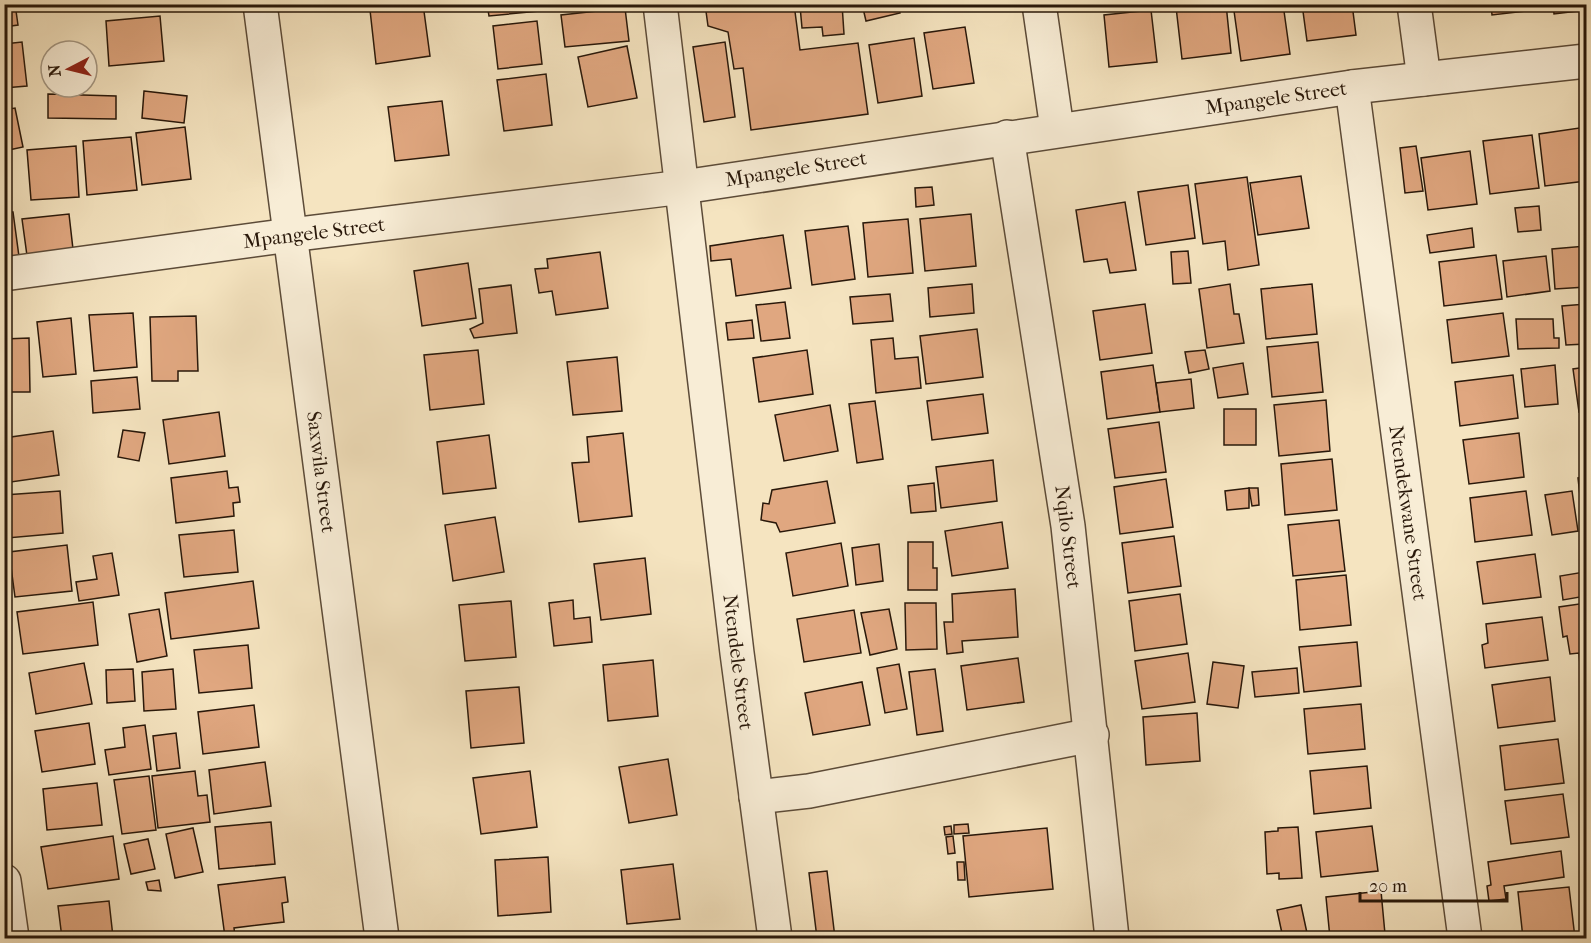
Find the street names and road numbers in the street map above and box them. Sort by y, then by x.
street label: Mpangele Street [1204,77,1348,119]
street label: Mpangele Street [724,146,868,192]
street label: Mpangele Street [242,213,386,253]
street label: Saxwila Street [302,410,340,534]
street label: Ntendekwane Street [1384,424,1432,602]
street label: Nqilo Street [1050,484,1086,590]
street label: Ntendele Street [718,593,758,731]

